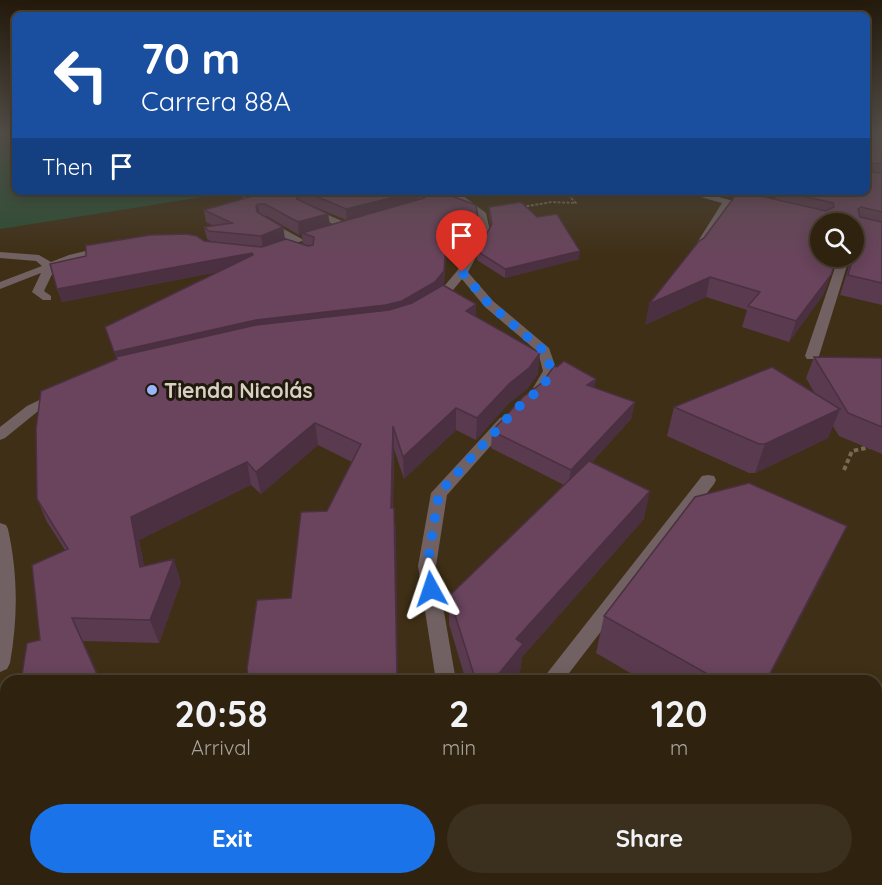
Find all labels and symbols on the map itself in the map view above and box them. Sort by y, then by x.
pin [436,210,487,272]
place label: Tienda Nicolás [164,377,313,403]
marker: Tienda Nicolás [145,383,159,397]
position arrow [399,557,463,621]

